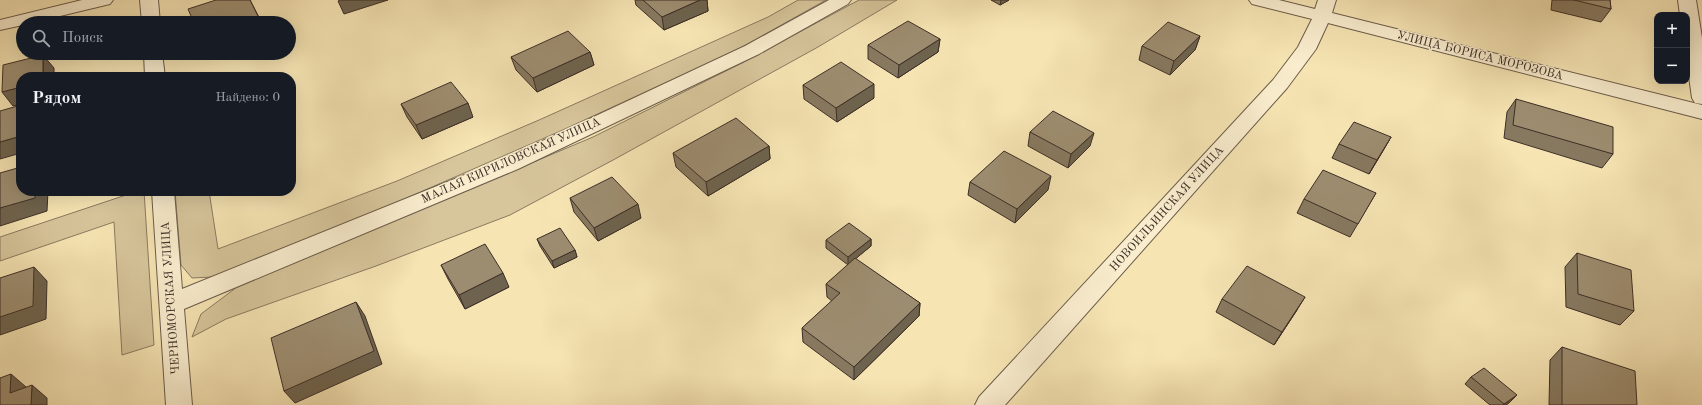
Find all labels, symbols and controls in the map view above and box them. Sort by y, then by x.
map controls [1654,12,1690,84]
button: + [1654,12,1690,48]
search box [16,16,296,60]
icon: search [30,27,52,49]
street label: УЛИЦА БОРИСА МОРОЗОВА [1396,29,1564,83]
text: Поиск [62,31,103,46]
button: − [1654,48,1690,84]
text: Рядом [32,90,81,107]
text: Найдено: 0 [216,91,280,104]
street label: МАЛАЯ КИРИЛОВСКАЯ УЛИЦА [420,116,602,206]
street label: НОВОИЛЬИНСКАЯ УЛИЦА [1108,144,1226,274]
street label: ЧЕРНОМОРСКАЯ УЛИЦА [160,221,182,375]

